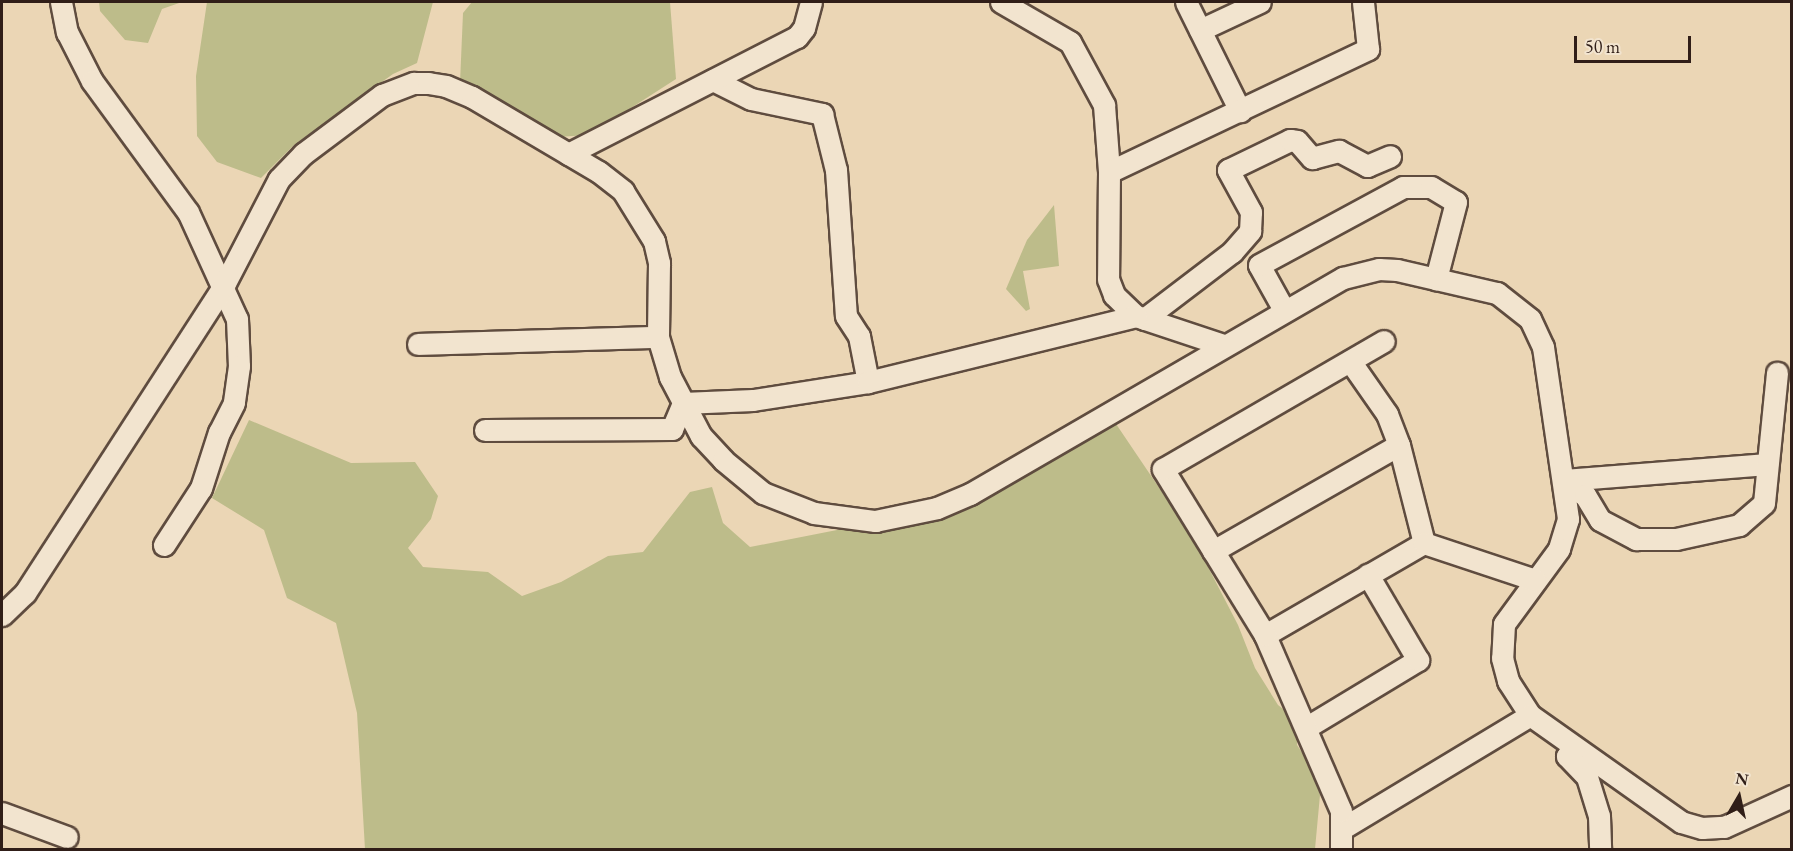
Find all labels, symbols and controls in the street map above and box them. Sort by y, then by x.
scale bar [1577,24,1694,62]
text: 50 m [1585,35,1620,58]
north arrow [1709,767,1769,827]
text: N [1734,767,1750,790]

